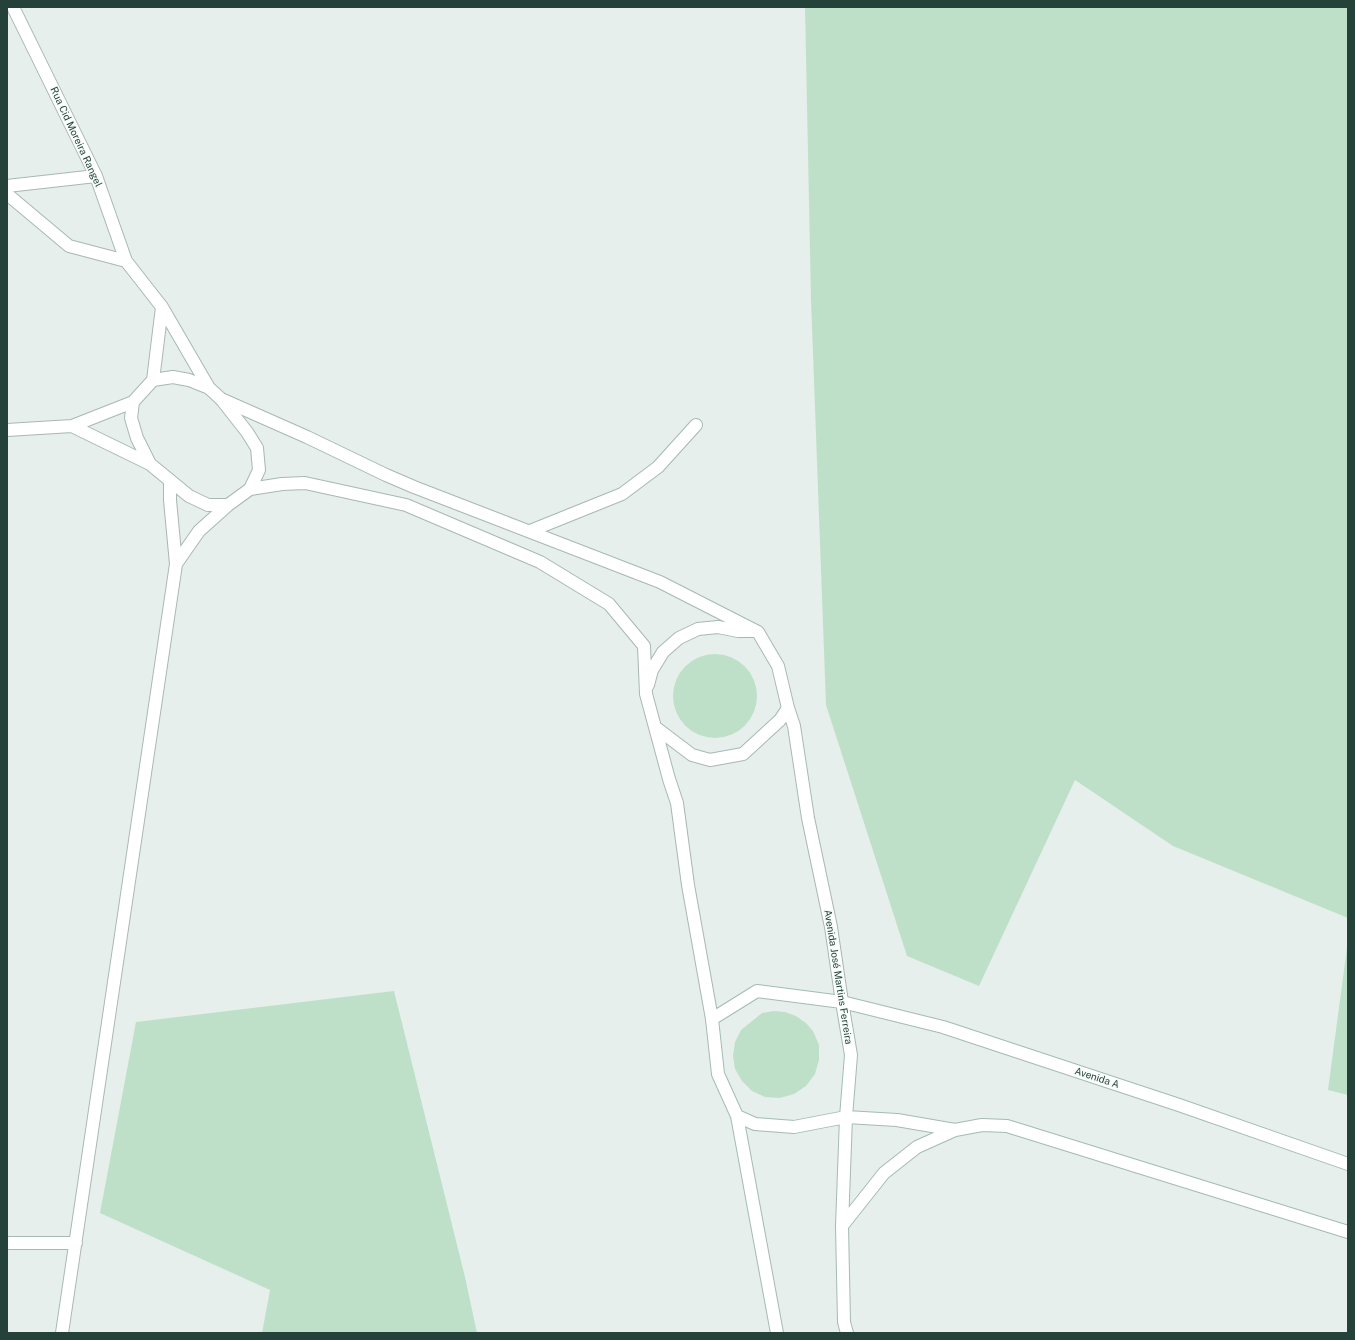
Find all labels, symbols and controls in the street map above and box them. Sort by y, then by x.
street label: Rua Cid Moreira Rangel [48,85,104,189]
street label: Avenida José Martins Ferreira [821,909,855,1045]
street label: Avenida A [1073,1065,1121,1091]

